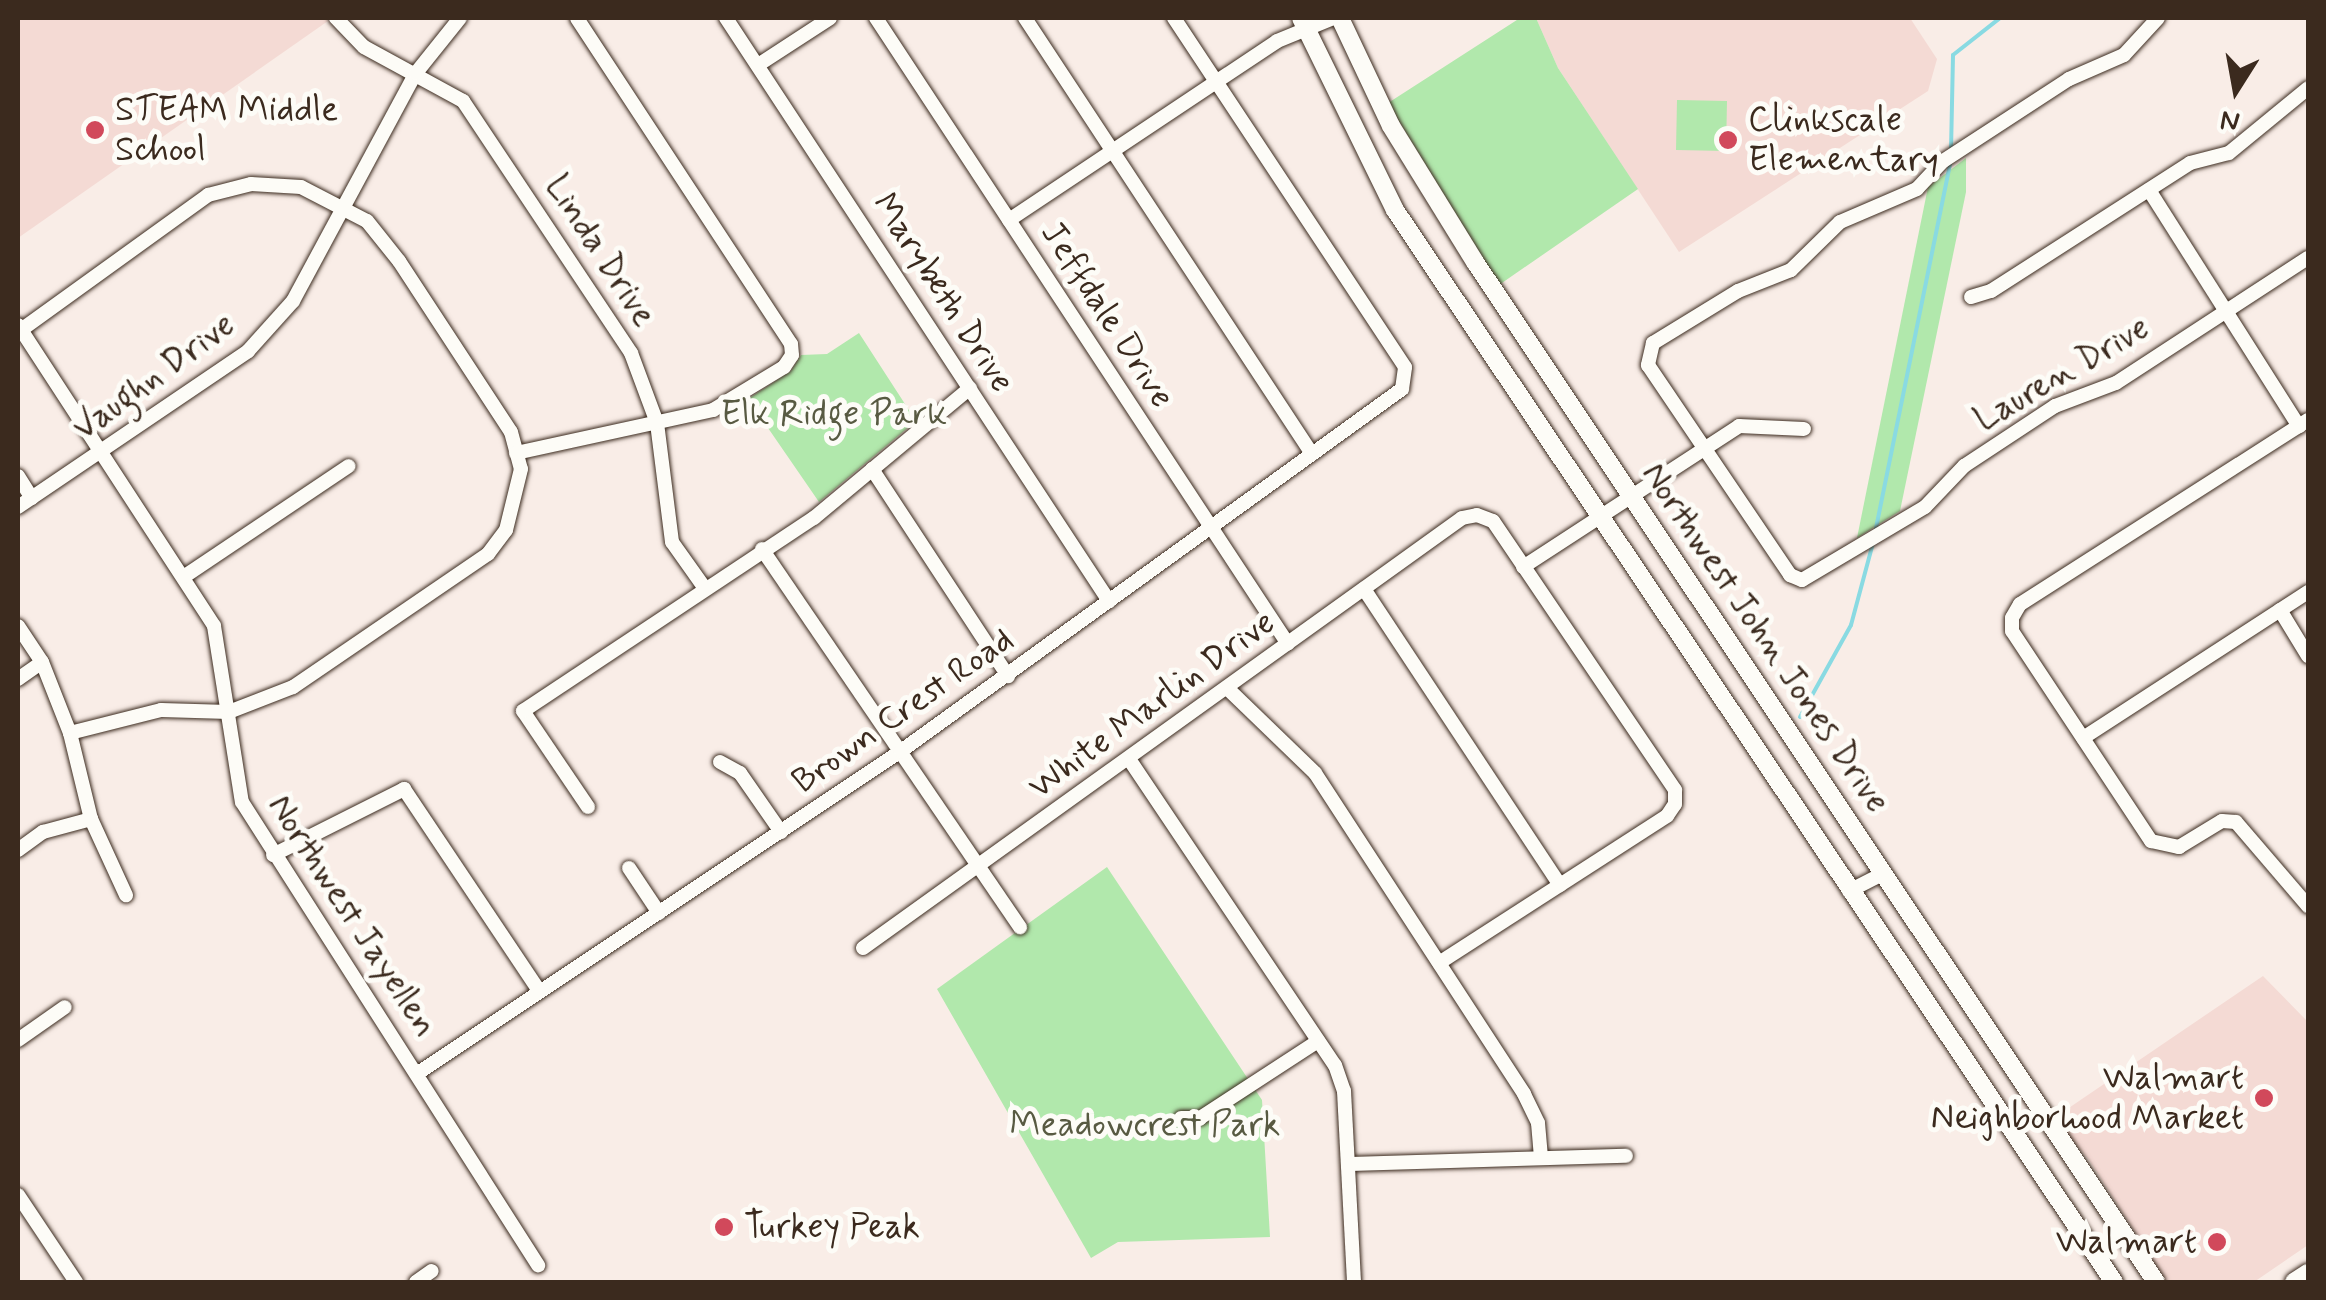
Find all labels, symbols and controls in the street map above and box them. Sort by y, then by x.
north arrow [2186,40,2286,140]
place label: STEAM Middle School [115,89,338,171]
place label: Clinkscale Elementary [1748,99,1939,181]
text: N [2217,100,2243,140]
marker: STEAM Middle School [84,119,106,141]
marker: Clinkscale Elementary [1717,129,1739,151]
street label: Linda Drive [536,168,664,334]
street label: Marybeth Drive [863,186,1023,400]
street label: Jeffdale Drive [1032,215,1182,415]
street label: Vaughn Drive [66,305,242,449]
street label: Lauren Drive [1967,307,2157,441]
park label: Elk Ridge Park [725,393,943,435]
street label: Northwest John Jones Drive [1632,455,1898,821]
street label: White Marlin Drive [1023,603,1281,807]
street label: Brown Crest Road [784,619,1022,803]
street label: Northwest Jayellen [258,787,446,1045]
place label: Walmart Neighborhood Market [1926,1057,2244,1139]
marker: Walmart Neighborhood Market [2253,1087,2275,1109]
park label: Meadowcrest Park [1010,1104,1280,1146]
place label: Turkey Peak [744,1206,922,1248]
marker: Turkey Peak [713,1216,735,1238]
place label: Walmart [2056,1221,2197,1263]
marker: Walmart [2206,1231,2228,1253]

